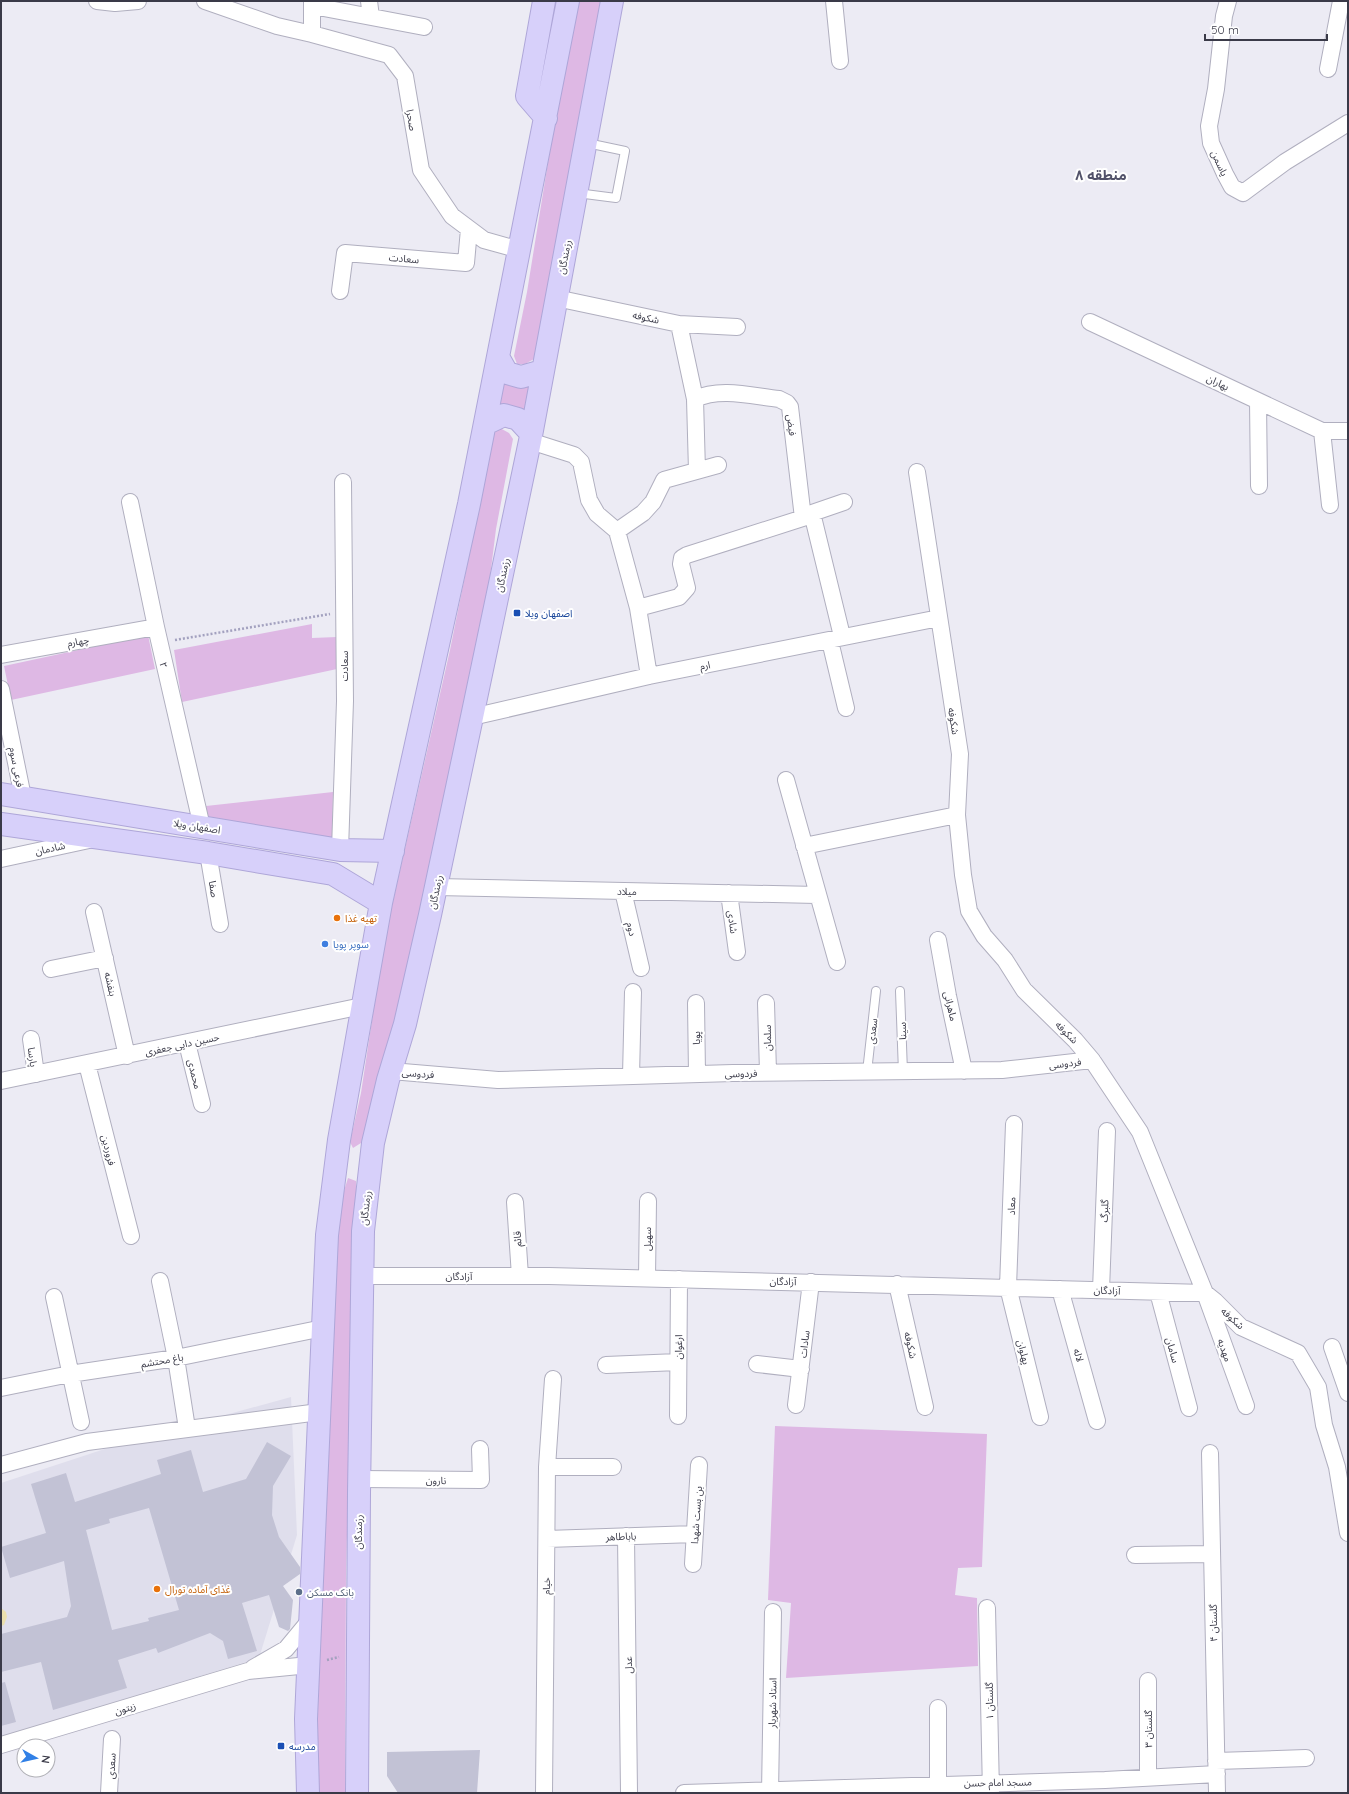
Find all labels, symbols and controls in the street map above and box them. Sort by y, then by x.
scale bar [1205,16,1327,42]
text: 50 m [1211,22,1239,37]
street label: صحرا [403,108,420,132]
street label: یاسمن [1208,148,1231,178]
district label: منطقه ۸ [1075,166,1127,184]
street label: رزمندگان [555,238,574,275]
street label: سعادت [388,251,420,266]
street label: شکوفه [631,308,661,327]
street label: بهاران [1204,372,1231,393]
street label: فیض [784,413,799,437]
street label: رزمندگان [493,556,513,593]
place label: اصفهان ویلا [525,607,572,620]
marker: اصفهان ویلا [512,608,522,618]
street label: چهارم [66,633,90,652]
street label: سعادت [338,651,351,681]
street label: ارم [699,658,712,675]
street label: ۲ [157,661,170,669]
street label: شکوفه [945,707,962,736]
street label: فرعی سوم [4,746,27,789]
street label: اصفهان ویلا [172,816,221,837]
street label: شادمان [34,839,67,858]
street label: رزمندگان [426,873,446,910]
street label: صفا [206,880,221,898]
street label: میلاد [617,885,637,898]
street label: شادی [724,910,741,935]
place label: تهیه غذا [345,912,377,925]
marker: تهیه غذا [332,913,342,923]
street label: دوم [622,921,639,938]
place label: سوپر پویا [333,938,369,951]
marker: سوپر پویا [320,939,330,949]
street label: بنفشه [101,971,120,998]
street label: ماهرانی [941,990,960,1022]
street label: سعدی [864,1017,881,1045]
street label: شکوفه [1053,1018,1081,1047]
street label: سینا [896,1022,909,1040]
street label: سلمان [761,1025,774,1051]
street label: حسین دایی جعفری [144,1030,221,1059]
street label: پویا [690,1031,703,1045]
street label: پارسا [25,1046,40,1068]
street label: فردوسی [1048,1055,1082,1072]
street label: محمدی [185,1058,204,1090]
street label: فردوسی [401,1066,435,1081]
street label: فردوسی [725,1067,758,1080]
street label: فروردین [98,1133,119,1167]
street label: رزمندگان [357,1190,374,1226]
street label: معاد [1005,1197,1018,1215]
street label: گلبرگ [1098,1198,1111,1223]
street label: سهیل [641,1227,654,1251]
street label: قائم [510,1230,526,1247]
street label: آزادگان [446,1270,473,1283]
street label: آزادگان [769,1275,798,1288]
street label: آزادگان [1093,1284,1122,1298]
street label: شکوفه [1218,1305,1247,1332]
street label: سادات [796,1329,813,1359]
street label: شکوفه [901,1331,920,1360]
street label: ارغوان [672,1335,685,1360]
street label: سامان [1163,1336,1182,1364]
street label: مهدیه [1214,1337,1235,1363]
street label: پهلوان [1014,1338,1033,1366]
street label: لاله [1070,1347,1087,1363]
street label: باغ محتشم [140,1350,185,1372]
street label: نارون [426,1474,447,1487]
street label: بن بست شهدا [688,1485,705,1545]
street label: رزمندگان [352,1514,365,1549]
street label: باباطاهر [605,1529,637,1544]
street label: خیام [540,1577,555,1595]
place label: غذای آماده تورال [165,1583,231,1596]
marker: غذای آماده تورال [152,1584,162,1594]
place label: بانک مسکن [307,1586,354,1599]
marker: بانک مسکن [294,1587,304,1597]
street label: گلستان ۴ [1207,1603,1220,1642]
street label: عدل [622,1656,635,1674]
street label: استاد شهریار [766,1678,779,1729]
street label: گلستان ۱ [983,1681,996,1720]
street label: زیتون [113,1699,138,1718]
street label: گلستان ۳ [1142,1709,1155,1748]
north arrow [16,1738,56,1778]
place label: مدرسه [289,1740,316,1753]
marker: مدرسه [276,1741,286,1751]
street label: سعدی [104,1753,119,1779]
text: N [38,1754,53,1764]
street label: مسجد امام حسن [964,1775,1032,1792]

